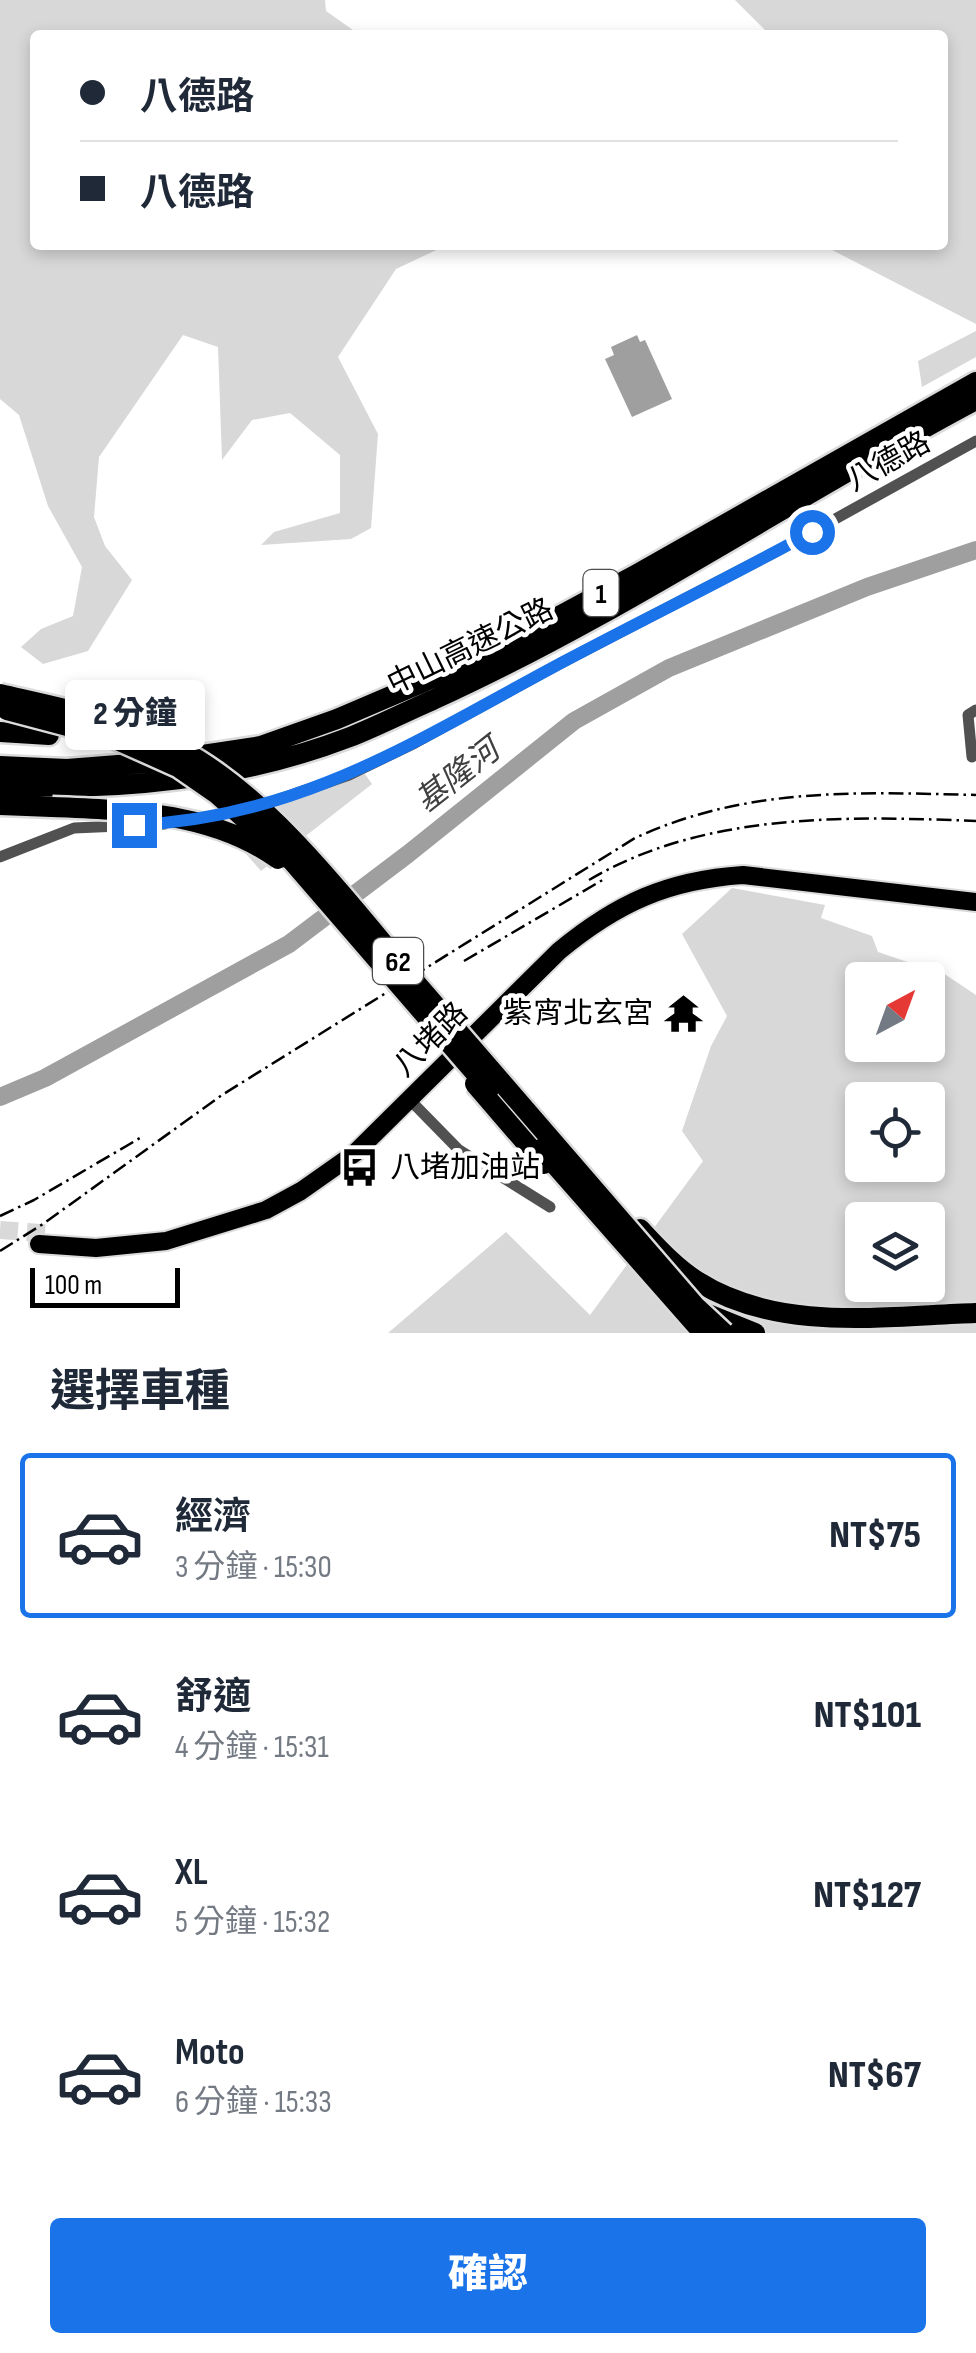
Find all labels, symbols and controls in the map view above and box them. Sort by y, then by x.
text: 八德路 [140,75,254,120]
text: 八德路 [140,171,254,216]
street label: 八德路 [840,424,937,499]
route start [790,510,835,555]
road number: 1 [584,570,618,616]
street label: 中山高速公路 [382,591,559,703]
callout: 2 分鐘 [64,680,204,750]
text: 2 分鐘 [93,695,177,734]
water label: 基隆河 [408,728,512,821]
route end [112,803,157,848]
road number: 62 [373,938,423,984]
north arrow [845,962,945,1062]
map controls [845,962,945,1302]
temple icon: 紫宵北玄宮 [662,992,704,1034]
street label: 八堵路 [386,995,475,1084]
place label: 紫宵北玄宮 [503,996,653,1032]
button: locate [845,1082,945,1182]
bus stop icon: 八堵加油站 [339,1146,381,1188]
place label: 八堵加油站 [390,1150,540,1186]
button: layers [845,1202,945,1302]
scale bar [30,1263,180,1308]
text: 100 m [45,1269,102,1302]
text: 選擇車種 [50,1365,230,1420]
icon: car [55,1491,145,1581]
text: 經濟 [175,1495,251,1540]
text: NT$75 [829,1513,921,1558]
text: 3 分鐘 · 15:30 [175,1548,332,1587]
icon: car [55,1671,145,1761]
text: 舒適 [175,1675,251,1720]
text: NT$101 [814,1693,921,1738]
text: 4 分鐘 · 15:31 [175,1728,329,1767]
text: XL [175,1850,208,1895]
icon: car [55,1851,145,1941]
text: NT$127 [813,1873,921,1918]
text: 5 分鐘 · 15:32 [175,1903,330,1942]
text: Moto [175,2030,245,2075]
icon: car [55,2031,145,2121]
text: NT$67 [828,2053,921,2098]
text: 6 分鐘 · 15:33 [175,2083,332,2122]
button: 確認 [50,2218,926,2333]

